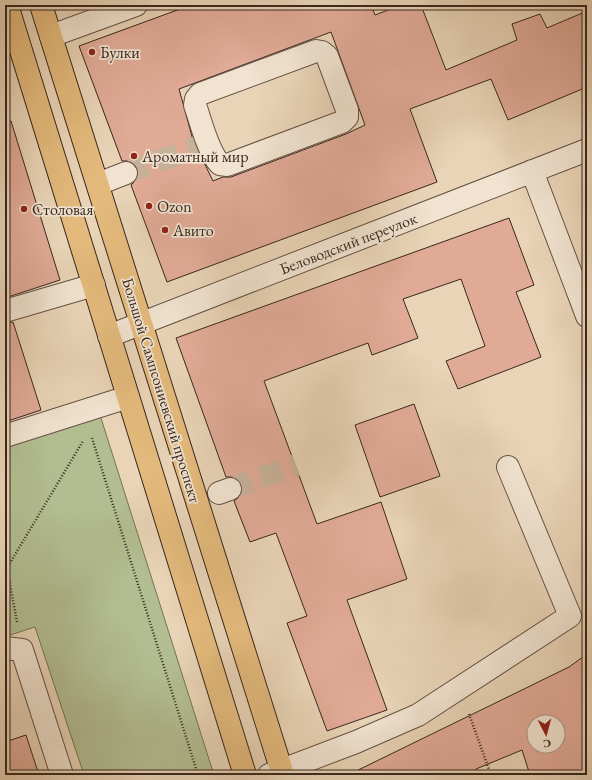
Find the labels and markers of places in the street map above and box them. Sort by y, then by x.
place label: Булки [100,42,140,63]
marker: Булки [87,47,97,57]
place label: Ароматный мир [141,146,249,167]
marker: Ароматный мир [129,151,139,161]
place label: Ozon [157,196,192,217]
place label: Столовая [32,199,93,220]
marker: Ozon [144,201,154,211]
marker: Столовая [19,204,29,214]
place label: Авито [172,220,214,241]
marker: Авито [160,225,170,235]

